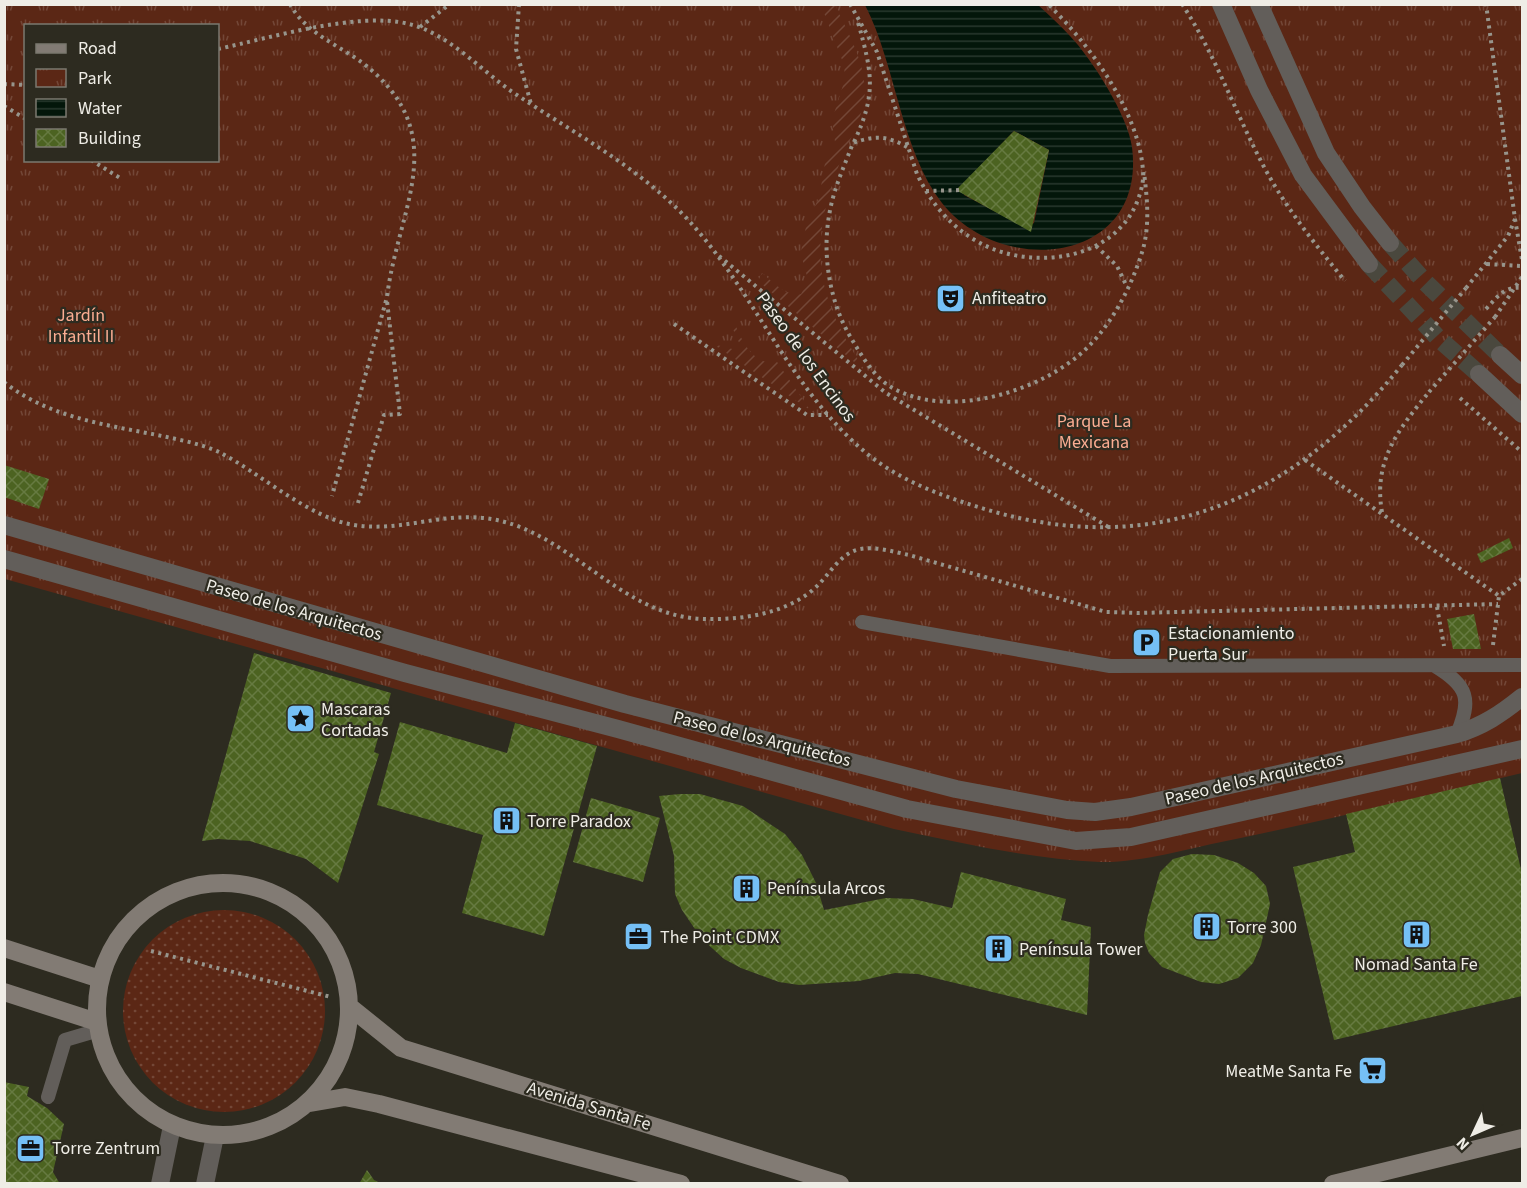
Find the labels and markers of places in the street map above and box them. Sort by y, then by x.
theatre icon: Anfiteatro [935,282,967,314]
place label: Anfiteatro [972,286,1047,311]
place label: Estacionamiento Puerta Sur [1168,621,1294,667]
parking icon: Estacionamiento Puerta Sur [1131,627,1163,659]
place label: Mascaras Cortadas [321,697,390,743]
place icon: Mascaras Cortadas [284,703,316,735]
building icon: Torre Paradox [490,805,522,837]
place label: Torre Paradox [527,809,631,834]
building icon: Península Arcos [730,872,762,904]
place label: Península Arcos [767,876,885,901]
building icon: Torre 300 [1190,911,1222,943]
place label: Torre 300 [1227,915,1297,940]
building icon: Nomad Santa Fe [1400,919,1432,951]
office icon: The Point CDMX [623,921,655,953]
place label: The Point CDMX [660,925,779,950]
building icon: Península Tower [982,933,1014,965]
place label: Península Tower [1019,937,1143,962]
place label: Nomad Santa Fe [1354,952,1478,977]
supermarket icon: MeatMe Santa Fe [1357,1055,1389,1087]
place label: MeatMe Santa Fe [1225,1059,1352,1084]
office icon: Torre Zentrum [15,1132,47,1164]
place label: Torre Zentrum [52,1136,160,1161]

